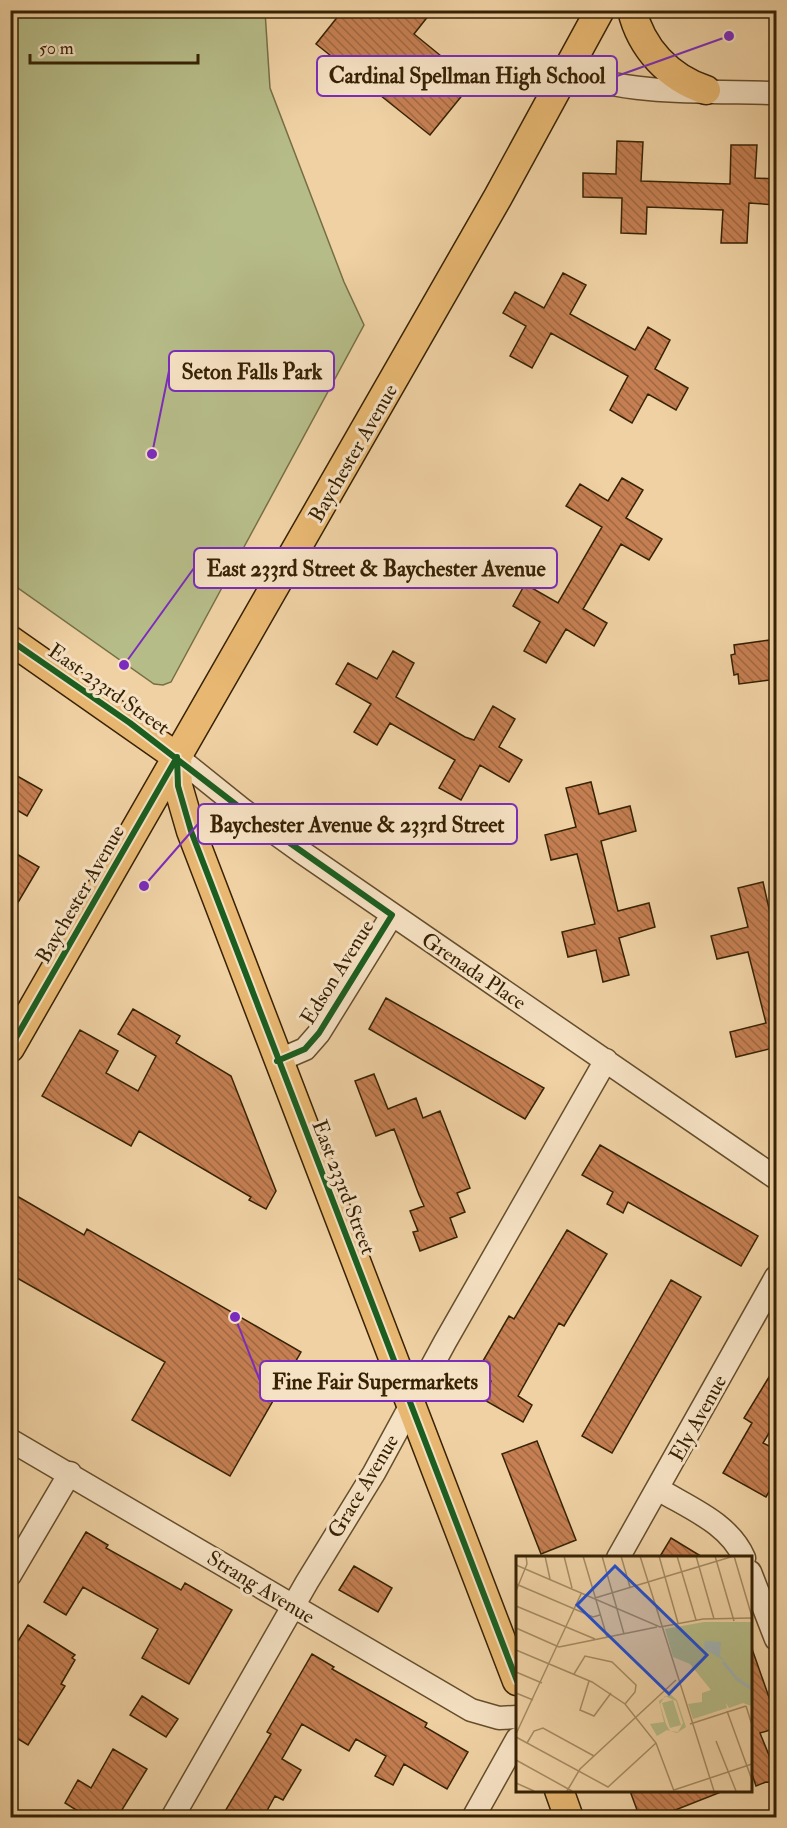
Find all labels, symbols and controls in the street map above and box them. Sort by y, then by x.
scale bar [30,27,198,65]
text: 50 m [39,37,74,60]
callout: Cardinal Spellman High School [317,56,617,96]
text: Cardinal Spellman High School [329,62,606,91]
callout: Seton Falls Park [169,351,334,391]
text: Seton Falls Park [182,358,323,386]
street label: Baychester Avenue [303,379,404,527]
callout: East 233rd Street & Baychester Avenue [194,548,557,588]
text: East 233rd Street & Baychester Avenue [206,555,546,584]
street label: East 233rd Street [43,638,175,741]
callout: Baychester Avenue & 233rd Street [198,804,517,844]
text: Baychester Avenue & 233rd Street [210,811,505,840]
street label: Baychester Avenue [30,820,131,968]
street label: Edson Avenue [294,915,380,1030]
street label: Grenada Place [416,927,531,1016]
street label: East 233rd Street [305,1116,382,1258]
callout: Fine Fair Supermarkets [260,1361,490,1401]
text: Fine Fair Supermarkets [272,1368,478,1397]
street label: Ely Avenue [664,1370,733,1466]
street label: Grace Avenue [322,1429,405,1543]
street label: Strang Avenue [202,1545,320,1630]
inset map [516,1556,751,1792]

